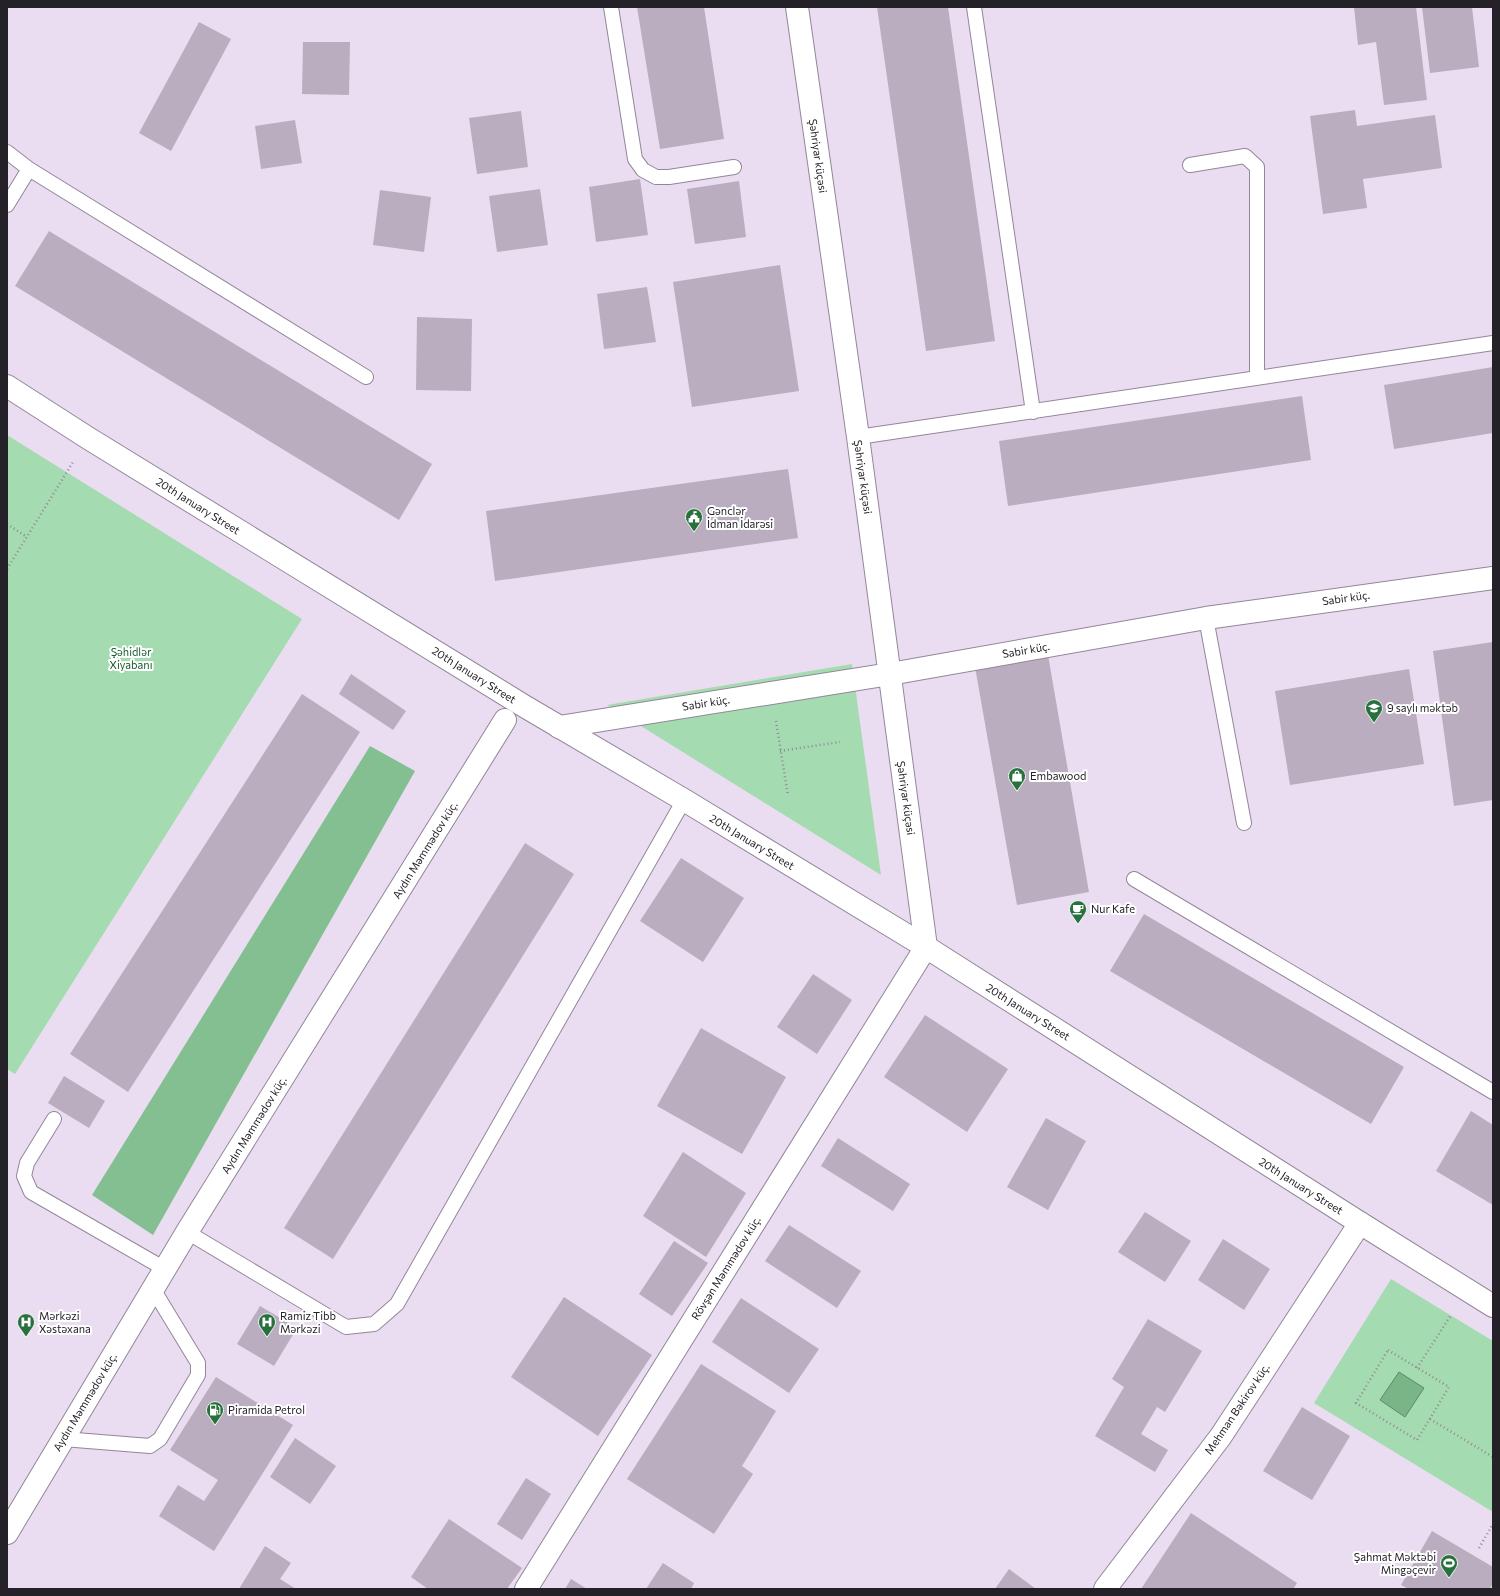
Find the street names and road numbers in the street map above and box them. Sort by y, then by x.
street label: Şəhriyar küçəsi [807,118,830,194]
street label: Şəhriyar küçəsi [852,439,875,515]
street label: 20th January Street [153,474,243,538]
street label: Sabir küç. [1321,588,1371,607]
street label: Sabir küç. [1001,639,1051,660]
street label: 20th January Street [429,643,519,707]
street label: Sabir küç. [681,692,731,713]
street label: Şəhriyar küçəsi [895,760,918,836]
street label: Aydın Məmmədov küç. [389,798,460,901]
street label: 20th January Street [707,811,797,873]
street label: 20th January Street [983,980,1073,1044]
street label: Aydın Məmmədov küç. [218,1073,289,1176]
street label: 20th January Street [1256,1154,1346,1218]
street label: Rövşən Məmmədov küç. [688,1213,763,1322]
street label: Aydın Məmmədov küç. [50,1350,119,1453]
street label: Mehman Bəkirov küç. [1201,1361,1272,1457]

